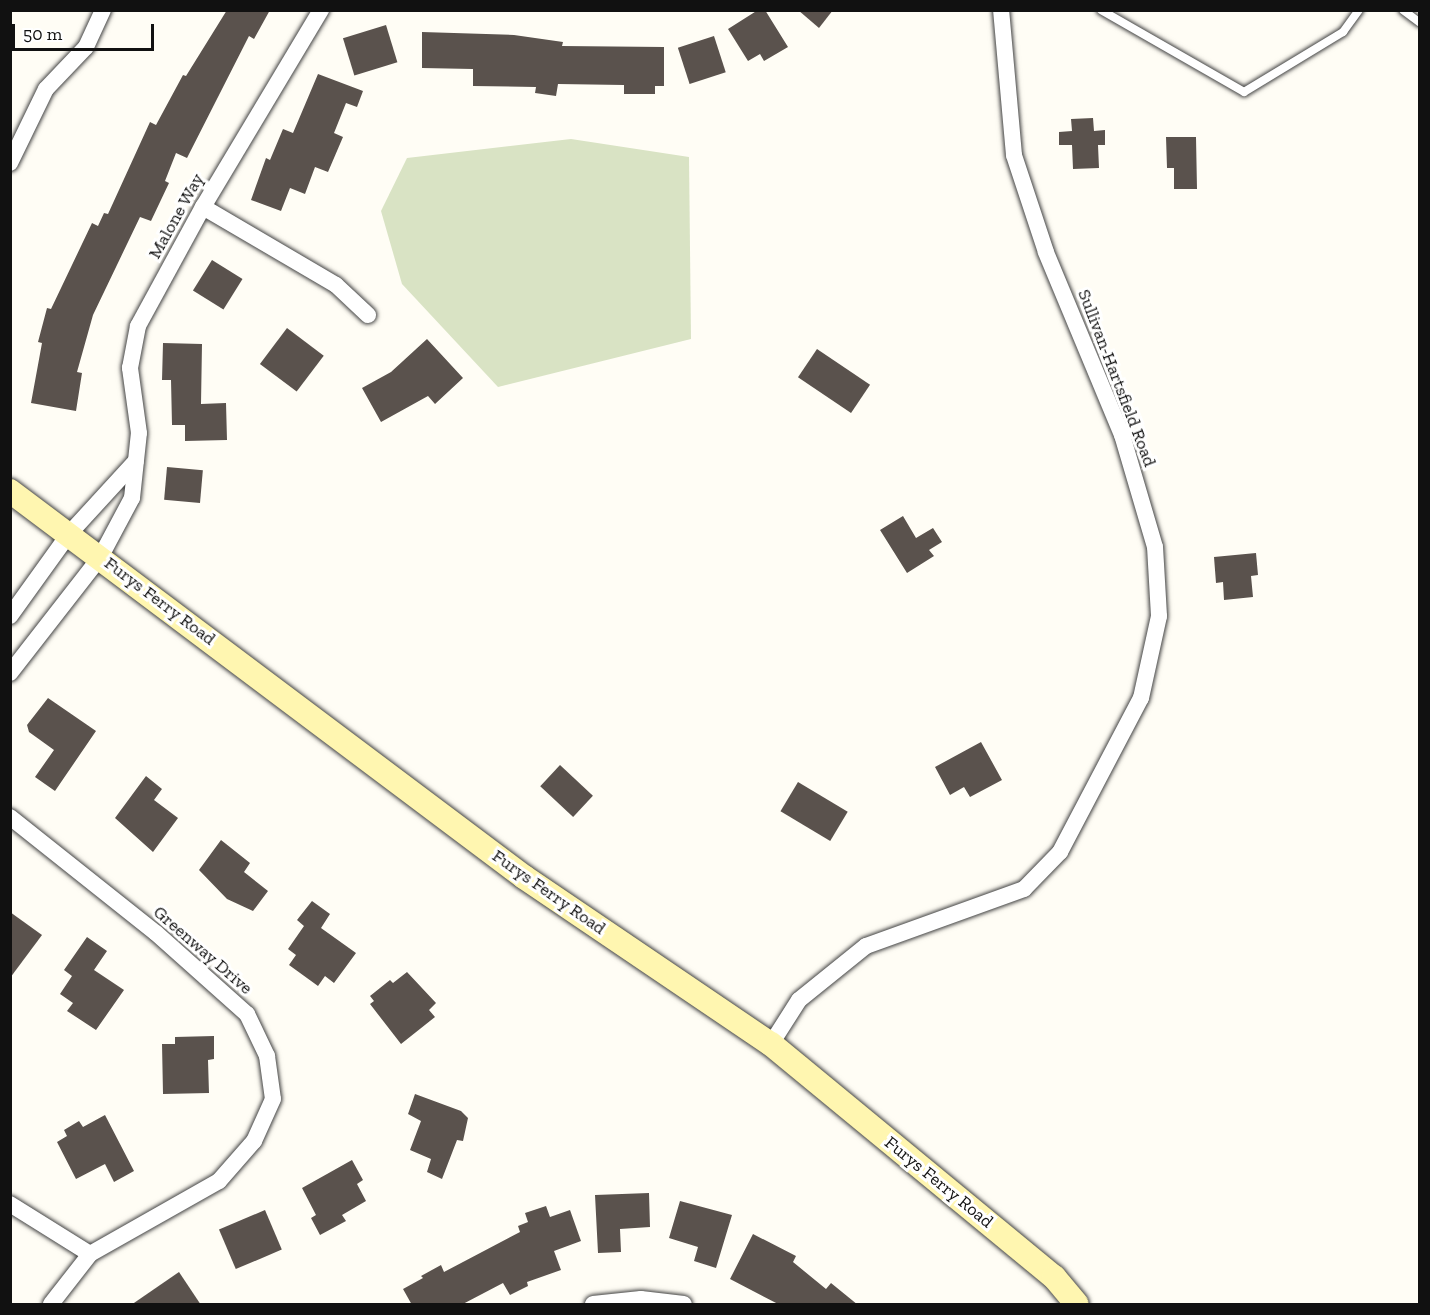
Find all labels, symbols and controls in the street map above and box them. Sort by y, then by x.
scale bar [15,12,158,50]
text: 50 m [23,23,62,45]
street label: Malone Way [144,169,208,263]
street label: Sullivan-Hartsfield Road [1073,286,1161,470]
street label: Furys Ferry Road [100,552,220,650]
street label: Furys Ferry Road [488,845,610,939]
street label: Greenway Drive [149,901,257,999]
street label: Furys Ferry Road [880,1131,998,1233]

